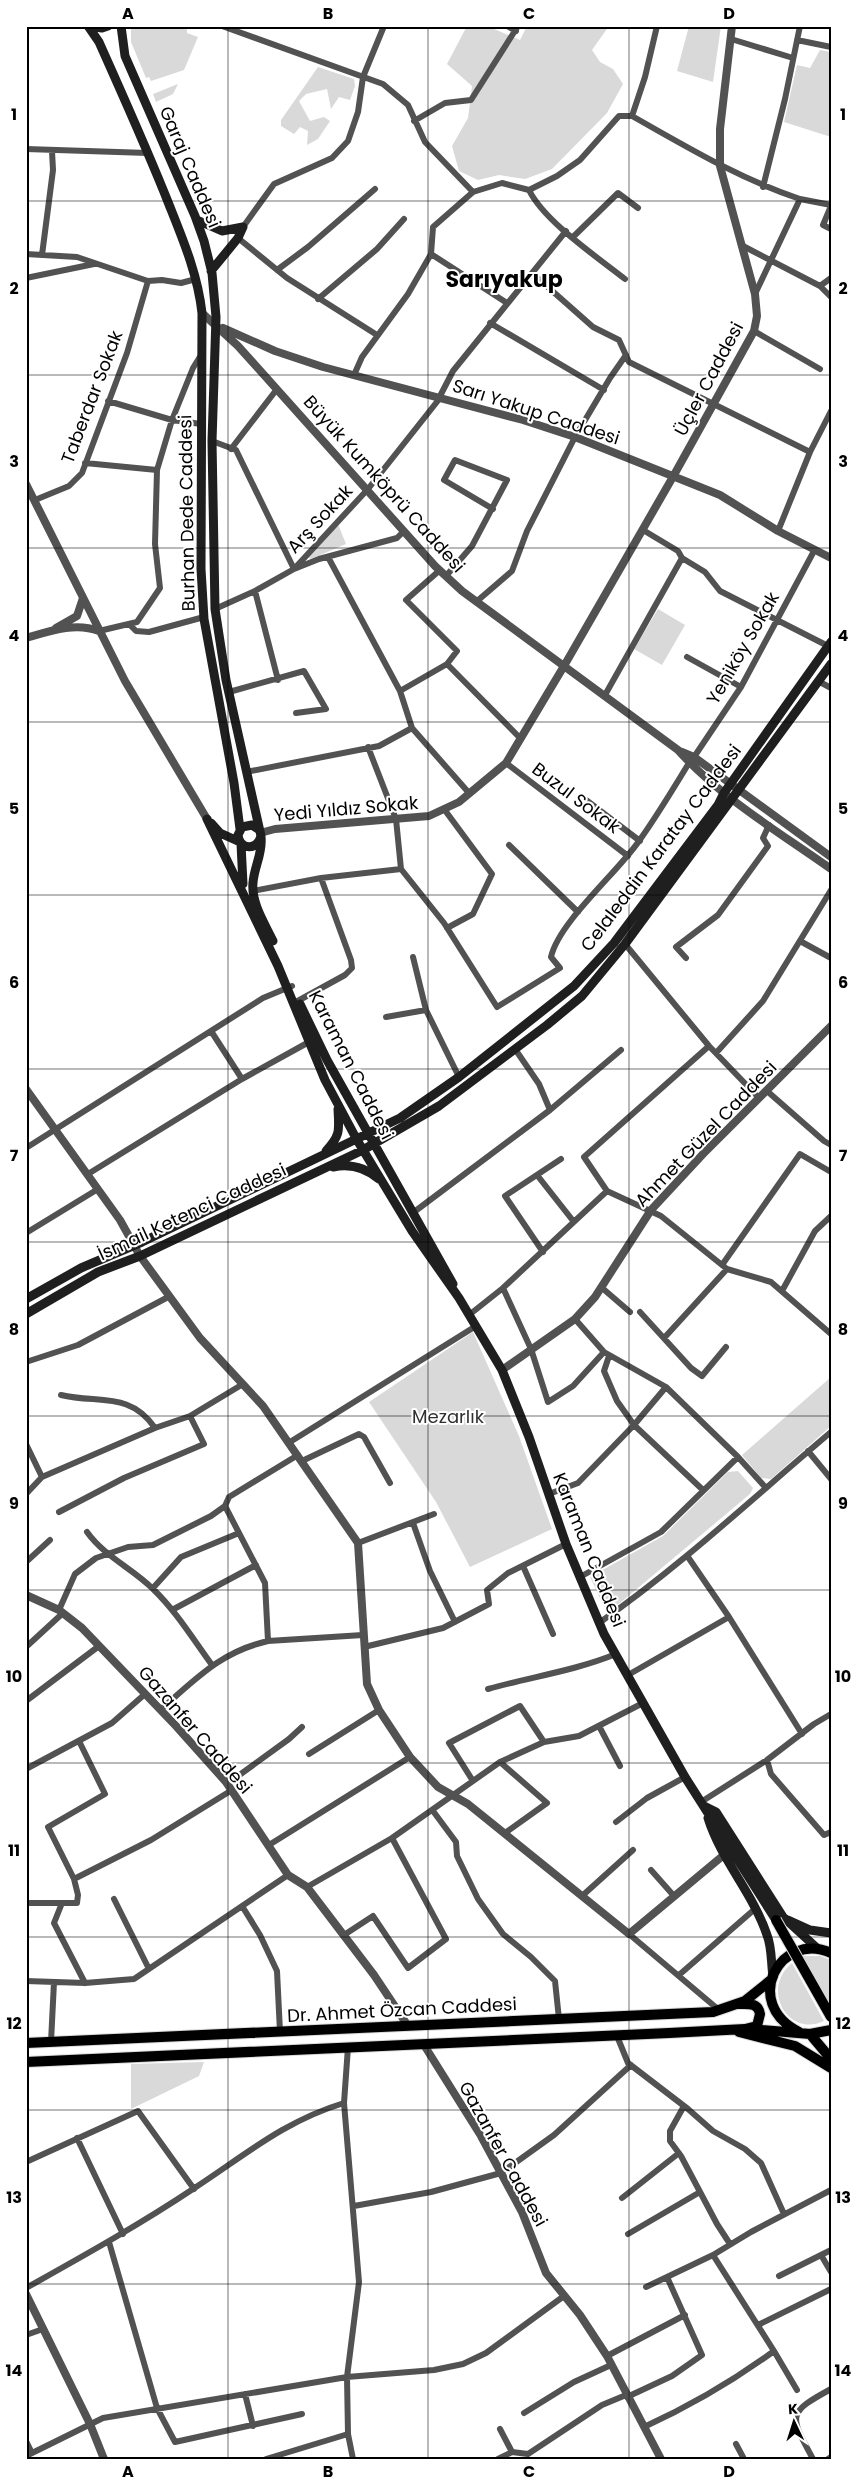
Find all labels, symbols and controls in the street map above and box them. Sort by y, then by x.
text: A [122,2,134,25]
text: B [323,2,333,25]
text: C [523,2,535,25]
text: D [723,2,735,25]
street label: Garaj Caddesi [154,102,227,231]
text: 1 [11,103,17,126]
text: 1 [840,103,846,126]
district label: Sarıyakup [445,264,563,295]
text: 2 [9,277,19,300]
text: 2 [838,277,848,300]
street label: Üçler Caddesi [668,317,749,440]
street label: Taberdar Sokak [55,326,129,467]
street label: Sarı Yakup Caddesi [449,373,623,450]
street label: Büyük Kumköprü Caddesi [298,390,471,578]
street label: Burhan Dede Caddesi [172,414,201,612]
text: 3 [9,450,19,473]
text: 3 [838,450,848,473]
street label: Arş Sokak [281,478,359,559]
street label: Yeniköy Sokak [700,586,785,709]
text: 4 [9,624,20,647]
text: 4 [838,624,849,647]
street label: Celaleddin Karatay Caddesi [574,739,747,956]
street label: Buzul Sokak [527,756,626,839]
street label: Yedi Yıldız Sokak [273,790,420,827]
text: 5 [9,797,19,820]
text: 5 [838,797,848,820]
text: 6 [9,971,19,994]
text: 6 [838,971,848,994]
street label: Karaman Caddesi [303,986,400,1144]
street label: Ahmet Güzel Caddesi [629,1055,782,1212]
text: 7 [10,1144,19,1167]
text: 7 [839,1144,848,1167]
street label: İsmail Ketenci Caddesi [94,1157,290,1266]
text: 8 [9,1318,19,1341]
text: 8 [838,1318,848,1341]
park label: Mezarlık [412,1404,485,1429]
street label: Karaman Caddesi [547,1469,632,1631]
text: 9 [9,1492,19,1515]
text: 9 [838,1492,848,1515]
street label: Gazanfer Caddesi [133,1660,258,1799]
text: 10 [6,1665,22,1688]
text: 10 [835,1665,851,1688]
text: 11 [8,1839,20,1862]
text: 11 [837,1839,849,1862]
street label: Dr. Ahmet Özcan Caddesi [287,1991,517,2028]
text: 12 [6,2012,22,2035]
text: 12 [835,2012,851,2035]
street label: Gazanfer Caddesi [453,2077,554,2231]
text: 13 [6,2186,22,2209]
text: 13 [835,2186,851,2209]
text: 14 [6,2359,23,2382]
text: 14 [835,2359,852,2382]
north arrow [770,2398,820,2448]
text: K [788,2399,799,2419]
text: A [122,2460,134,2483]
text: B [323,2460,333,2483]
text: C [523,2460,535,2483]
text: D [723,2460,735,2483]

